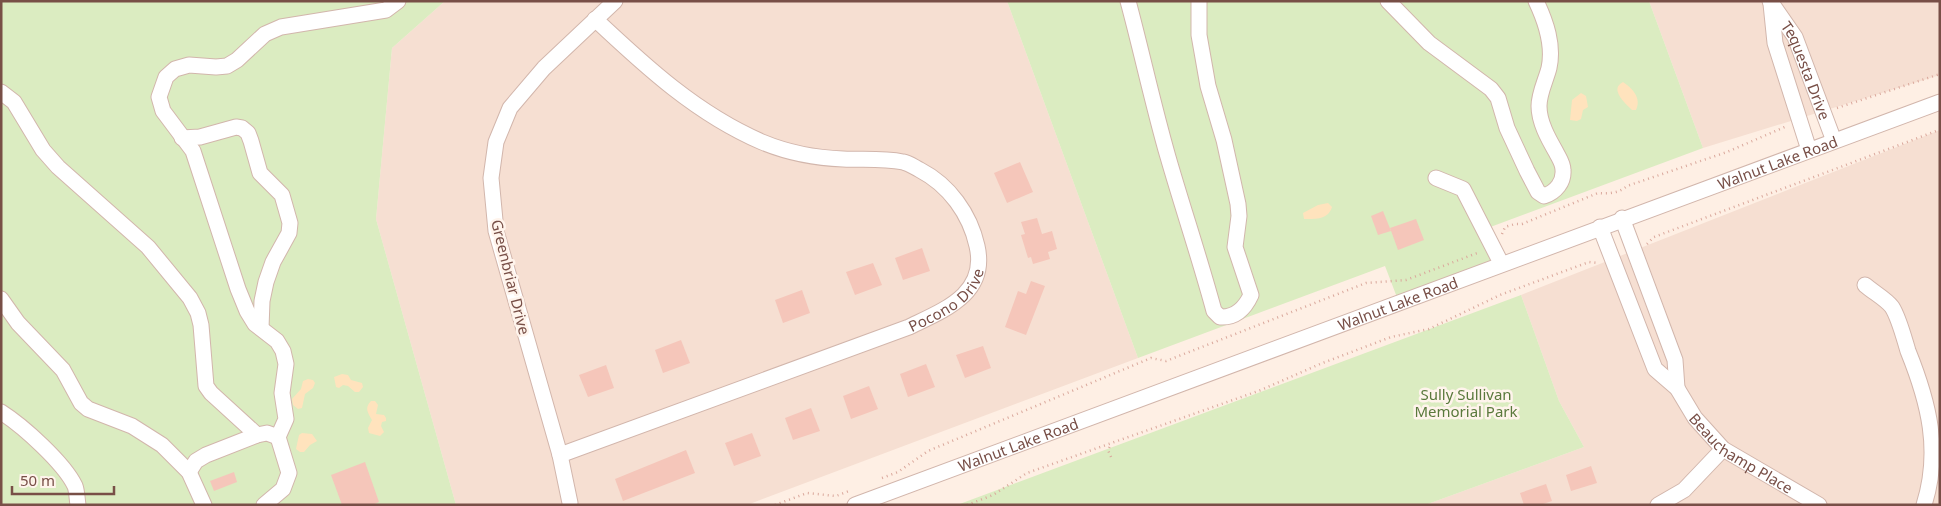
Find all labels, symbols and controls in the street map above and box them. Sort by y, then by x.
street label: Tequesta Drive [1777,17,1835,123]
street label: Walnut Lake Road [1715,131,1840,194]
street label: Greenbriar Drive [487,217,535,337]
street label: Pocono Drive [905,266,988,336]
street label: Walnut Lake Road [1335,272,1461,335]
park label: Sully Sullivan Memorial Park [1414,384,1518,421]
street label: Beauchamp Place [1685,408,1797,498]
street label: Walnut Lake Road [955,413,1081,476]
scale bar [12,464,115,496]
text: 50 m [20,470,55,490]

